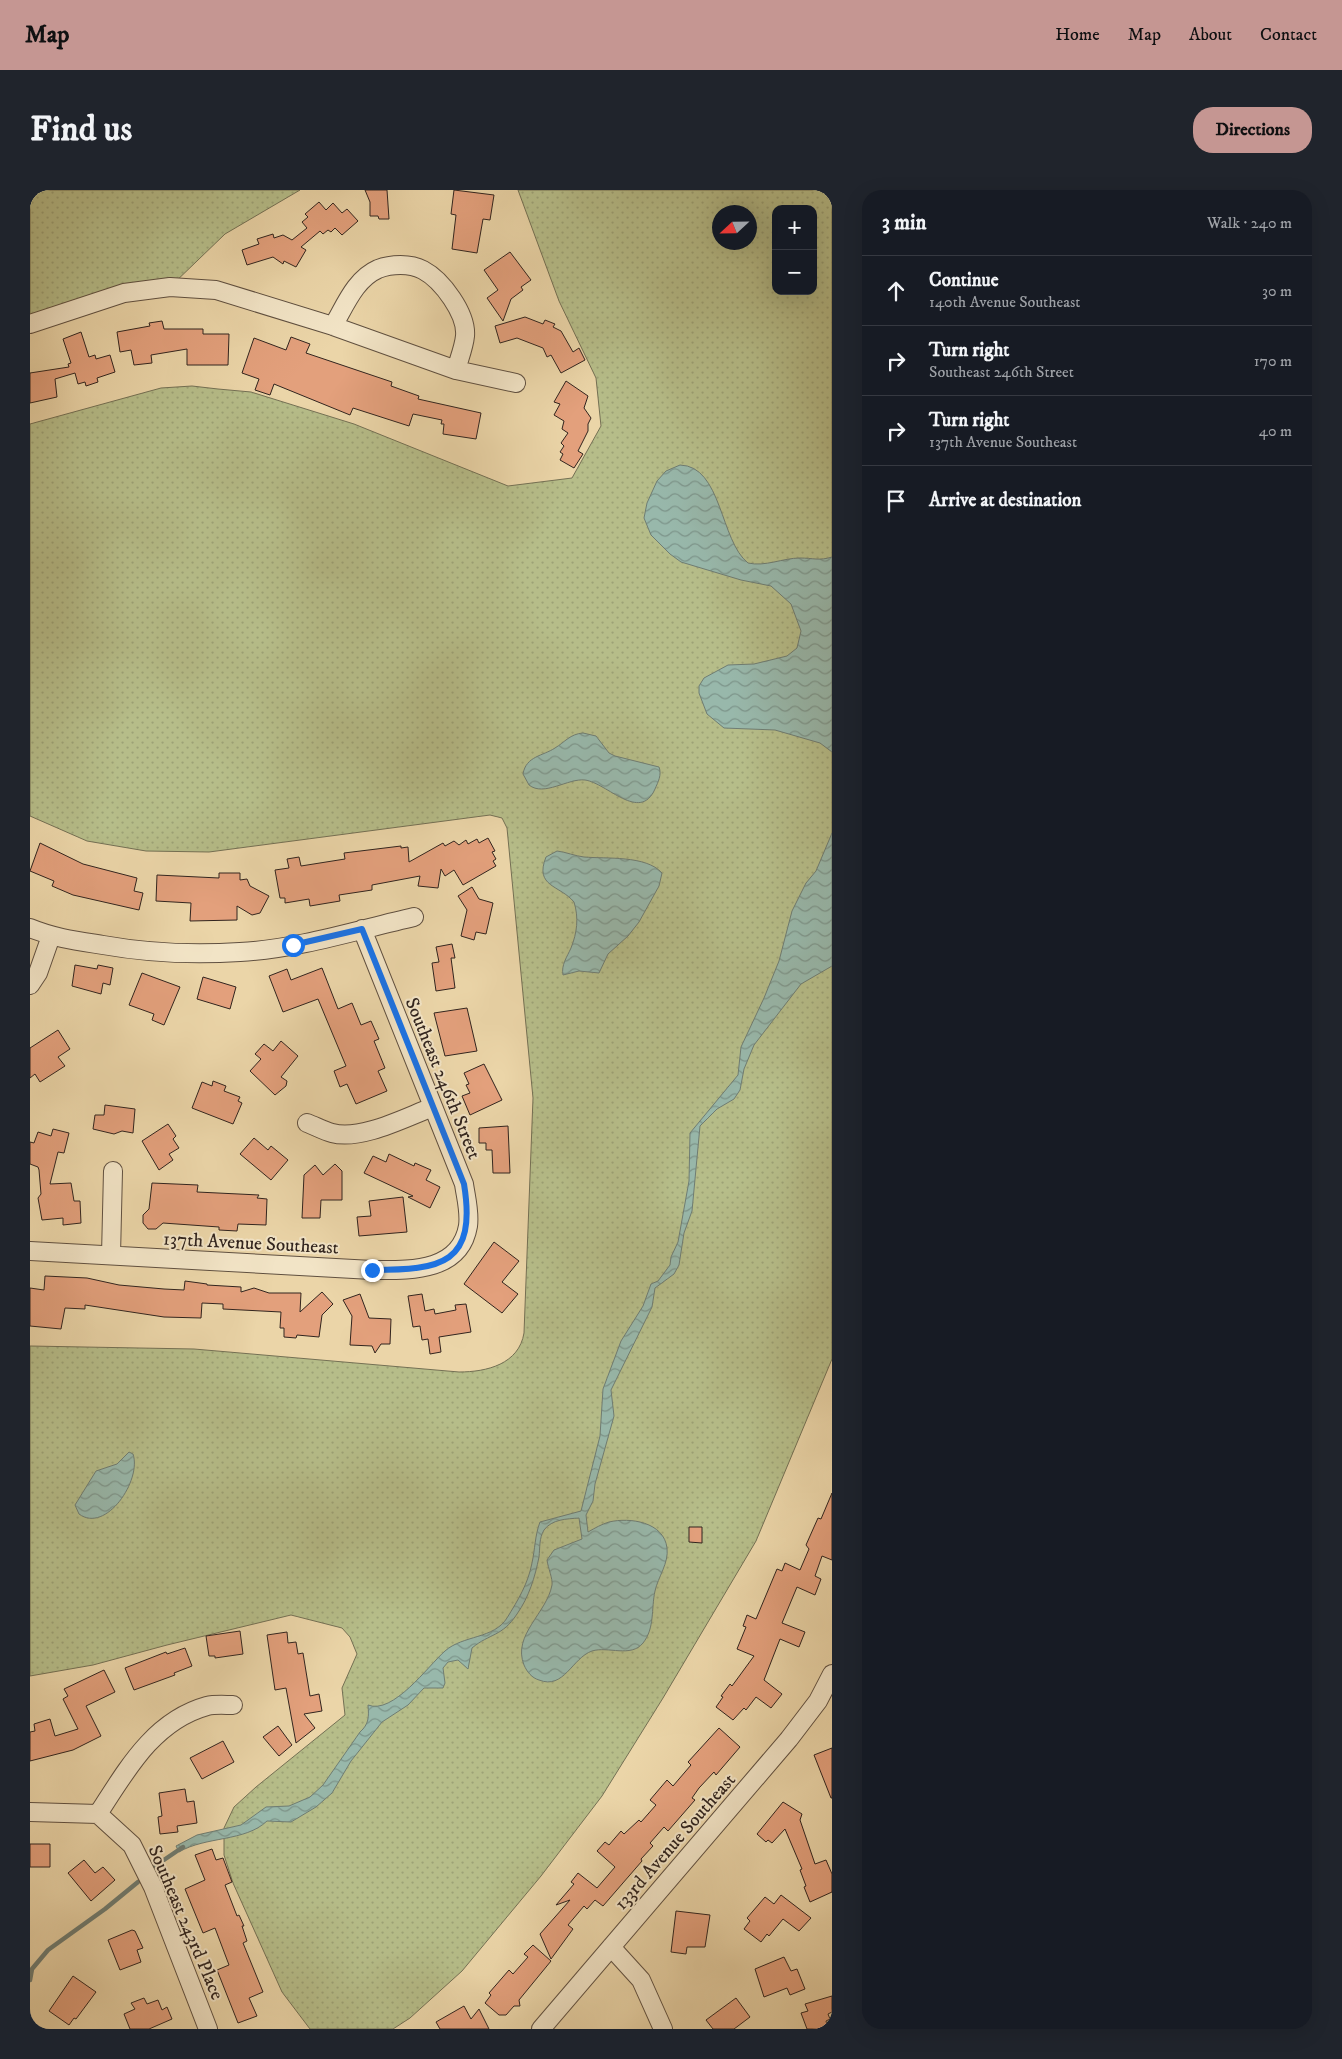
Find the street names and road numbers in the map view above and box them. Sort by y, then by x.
street label: Southeast 246th Street [400,995,485,1163]
street label: 137th Avenue Southeast [163,1227,339,1260]
street label: 133rd Avenue Southeast [610,1769,741,1915]
street label: Southeast 243rd Place [143,1842,229,2003]

